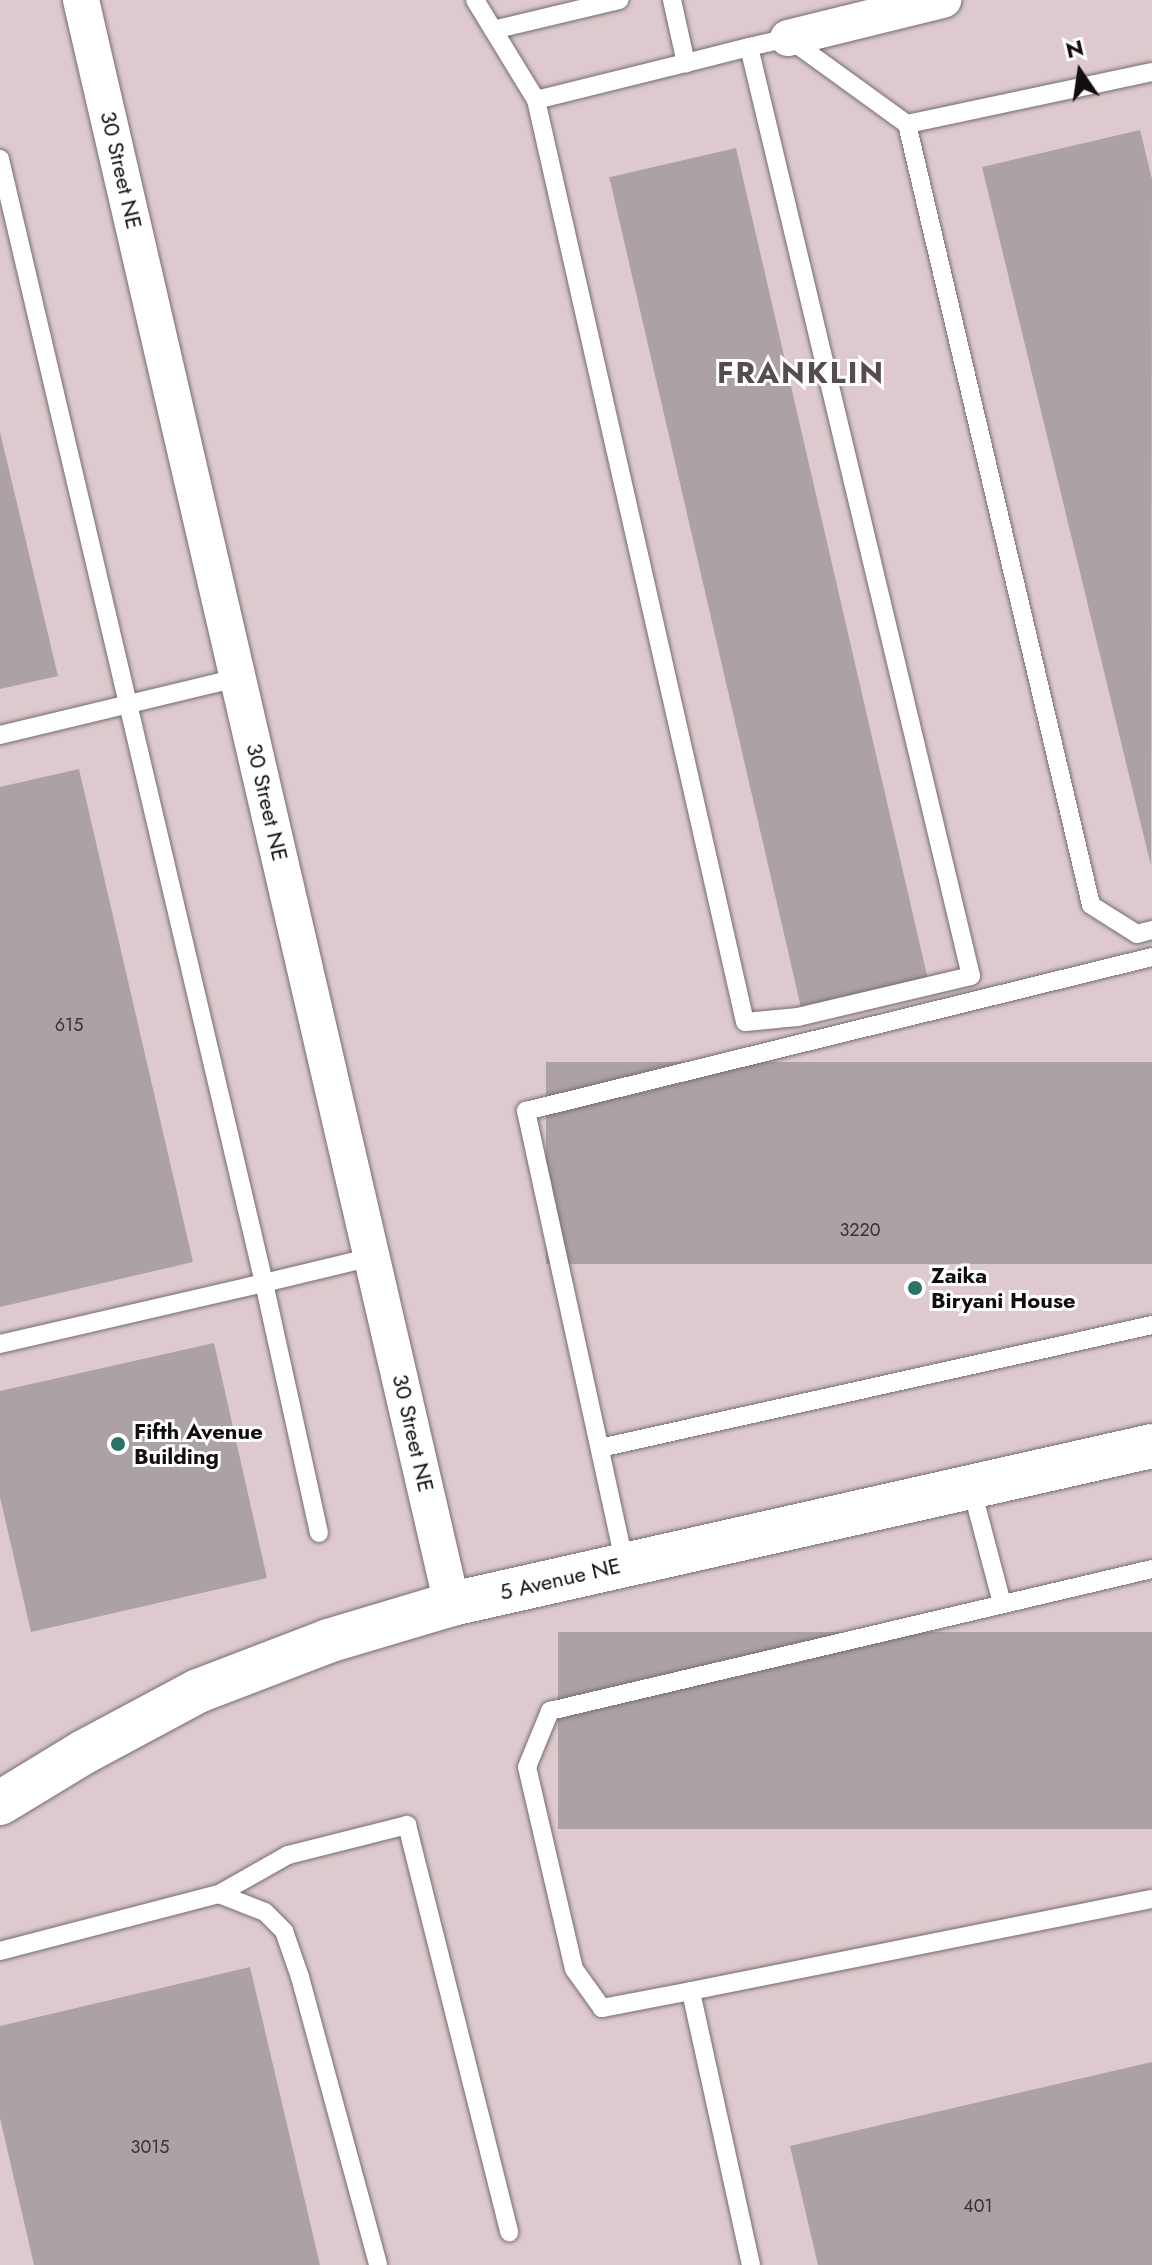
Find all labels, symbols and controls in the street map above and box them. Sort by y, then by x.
text: N [1062,31,1087,66]
north arrow [1040,32,1120,112]
street label: 30 Street NE [95,109,147,231]
district label: FRANKLIN [717,355,885,391]
street label: 30 Street NE [241,741,293,863]
house number: 615 [55,1014,83,1036]
house number: 3220 [839,1219,881,1241]
place label: Zaika Biryani House [931,1262,1076,1314]
marker: Zaika Biryani House [906,1279,924,1297]
street label: 30 Street NE [387,1372,439,1494]
place label: Fifth Avenue Building [134,1418,263,1470]
marker: Fifth Avenue Building [109,1435,127,1453]
street label: 5 Avenue NE [497,1552,623,1606]
house number: 3015 [131,2136,169,2158]
house number: 401 [963,2195,993,2217]

